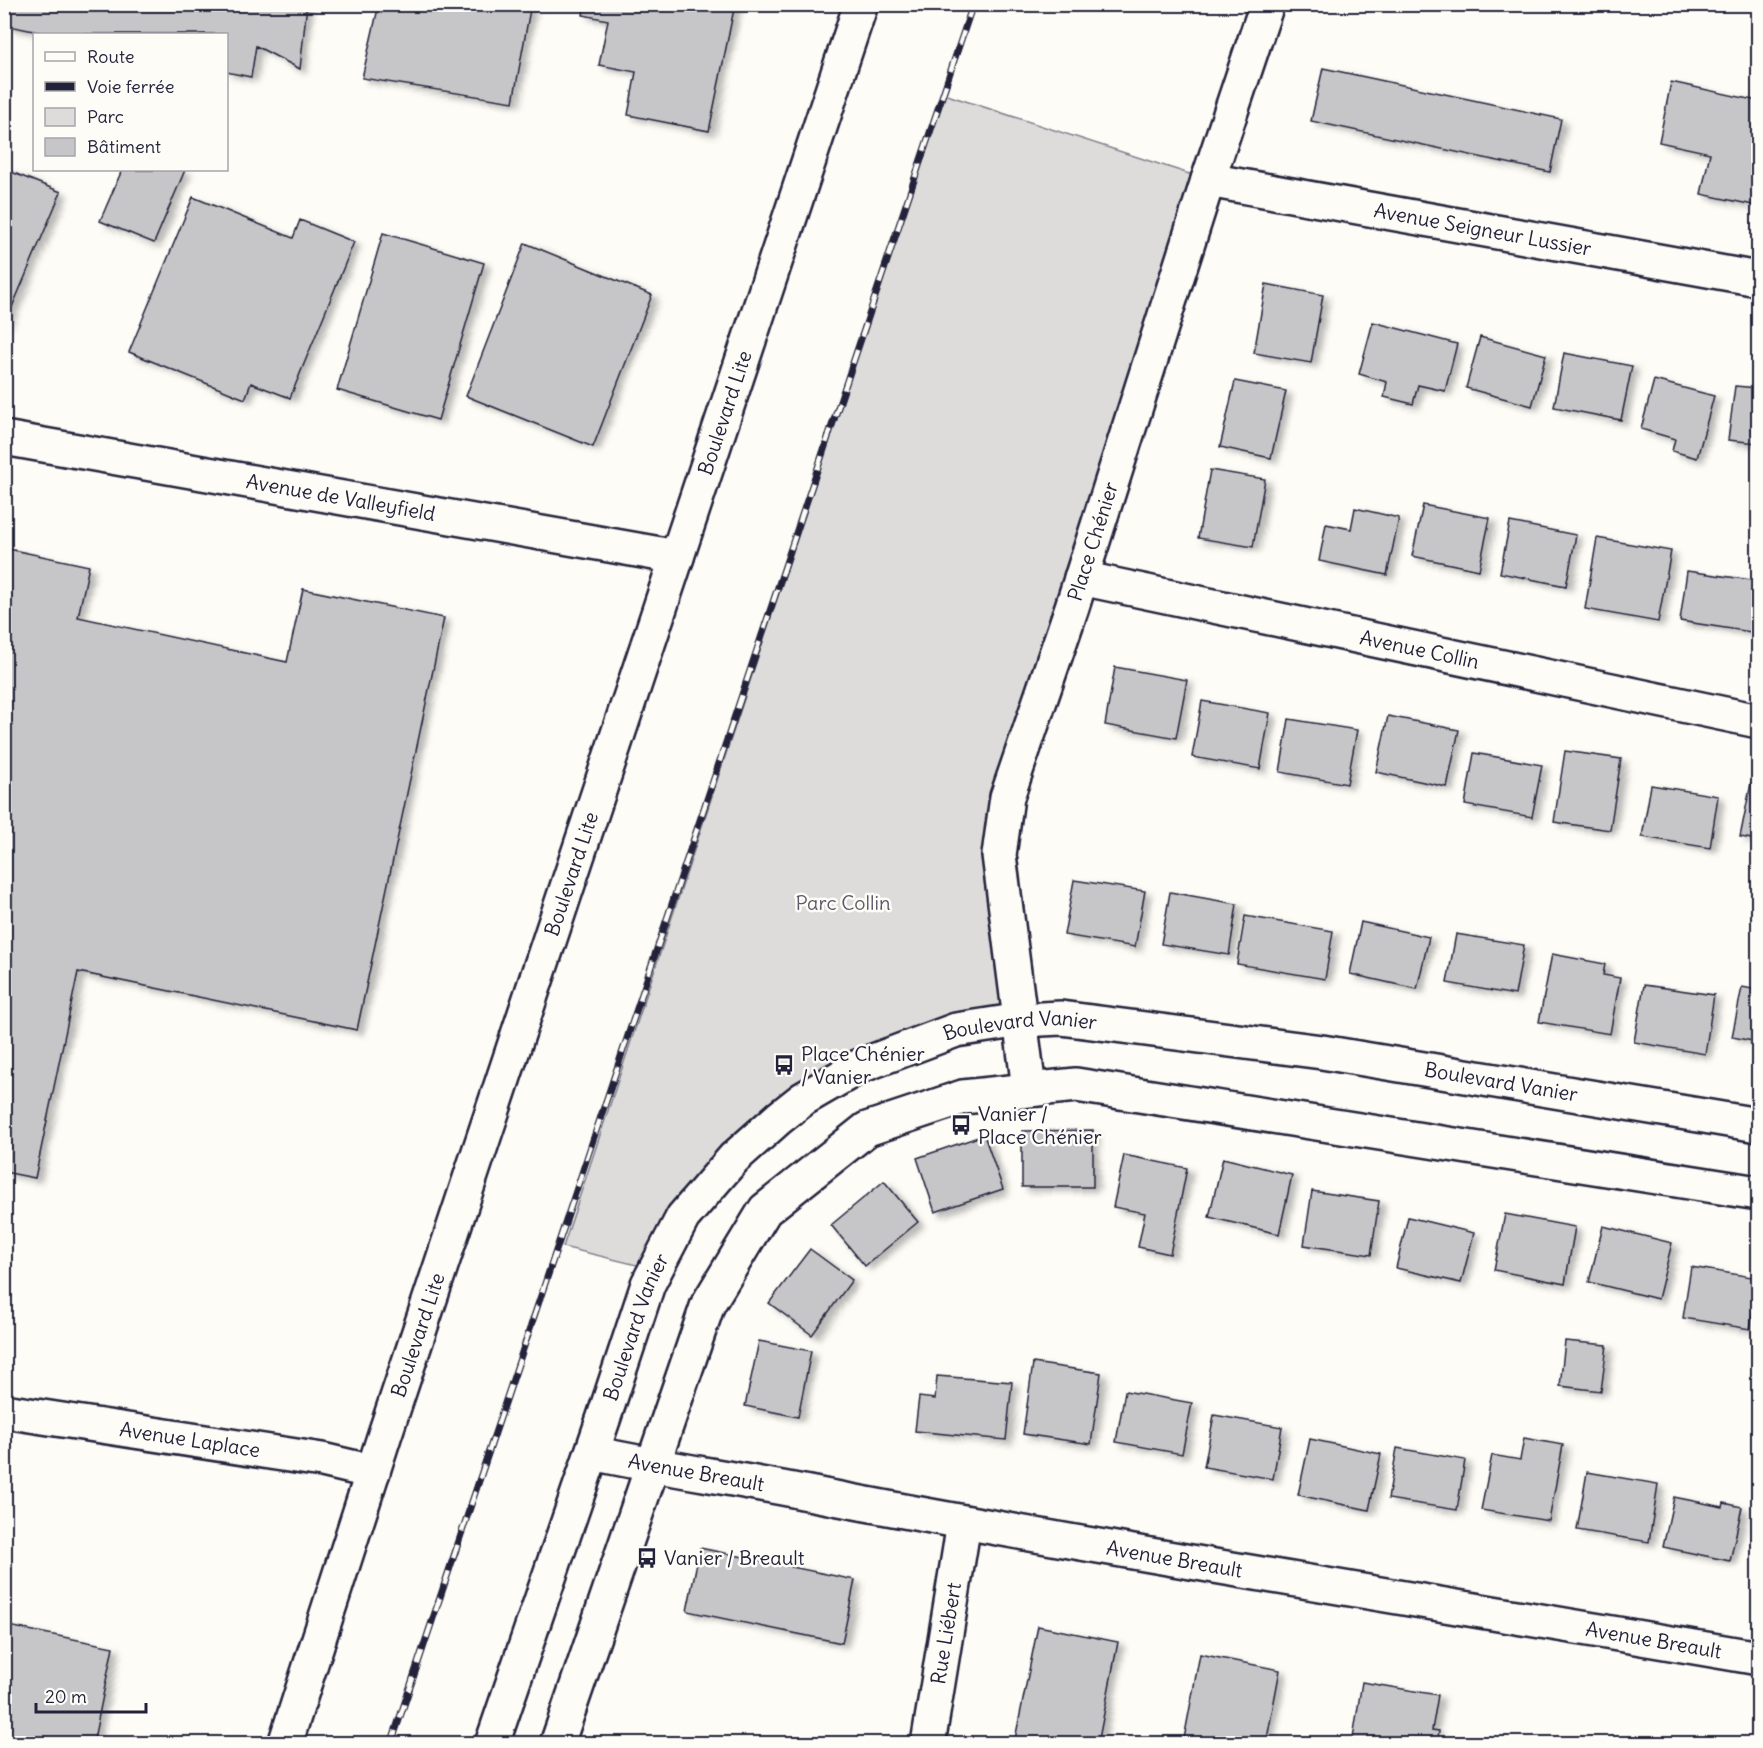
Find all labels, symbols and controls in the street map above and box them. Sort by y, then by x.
legend [33,33,228,171]
text: Route [87,45,135,68]
text: Voie ferrée [87,75,174,98]
text: Parc [87,105,124,128]
text: Bâtiment [87,135,161,158]
street label: Avenue Seigneur Lussier [1372,197,1593,261]
street label: Boulevard Lite [692,347,757,478]
street label: Avenue de Valleyfield [244,468,437,526]
street label: Place Chénier [1062,479,1123,604]
street label: Avenue Collin [1358,624,1481,674]
street label: Boulevard Lite [539,808,603,939]
park label: Parc Collin [795,890,891,915]
street label: Boulevard Vanier [939,1005,1099,1046]
place label: Place Chénier / Vanier [801,1041,925,1089]
bus stop icon: Place Chénier / Vanier [772,1053,796,1077]
street label: Boulevard Vanier [1423,1056,1580,1107]
place label: Vanier / Place Chénier [978,1101,1102,1149]
bus stop icon: Vanier / Place Chénier [949,1113,973,1137]
street label: Boulevard Vanier [597,1249,674,1404]
street label: Boulevard Lite [385,1270,450,1400]
street label: Avenue Laplace [118,1416,262,1462]
street label: Avenue Breault [626,1448,766,1496]
street label: Avenue Breault [1105,1535,1245,1583]
place label: Vanier / Breault [664,1545,805,1570]
bus stop icon: Vanier / Breault [635,1546,659,1570]
street label: Rue Liébert [925,1580,966,1686]
street label: Avenue Breault [1584,1616,1724,1664]
scale bar [36,1676,146,1714]
text: 20 m [45,1685,87,1708]

